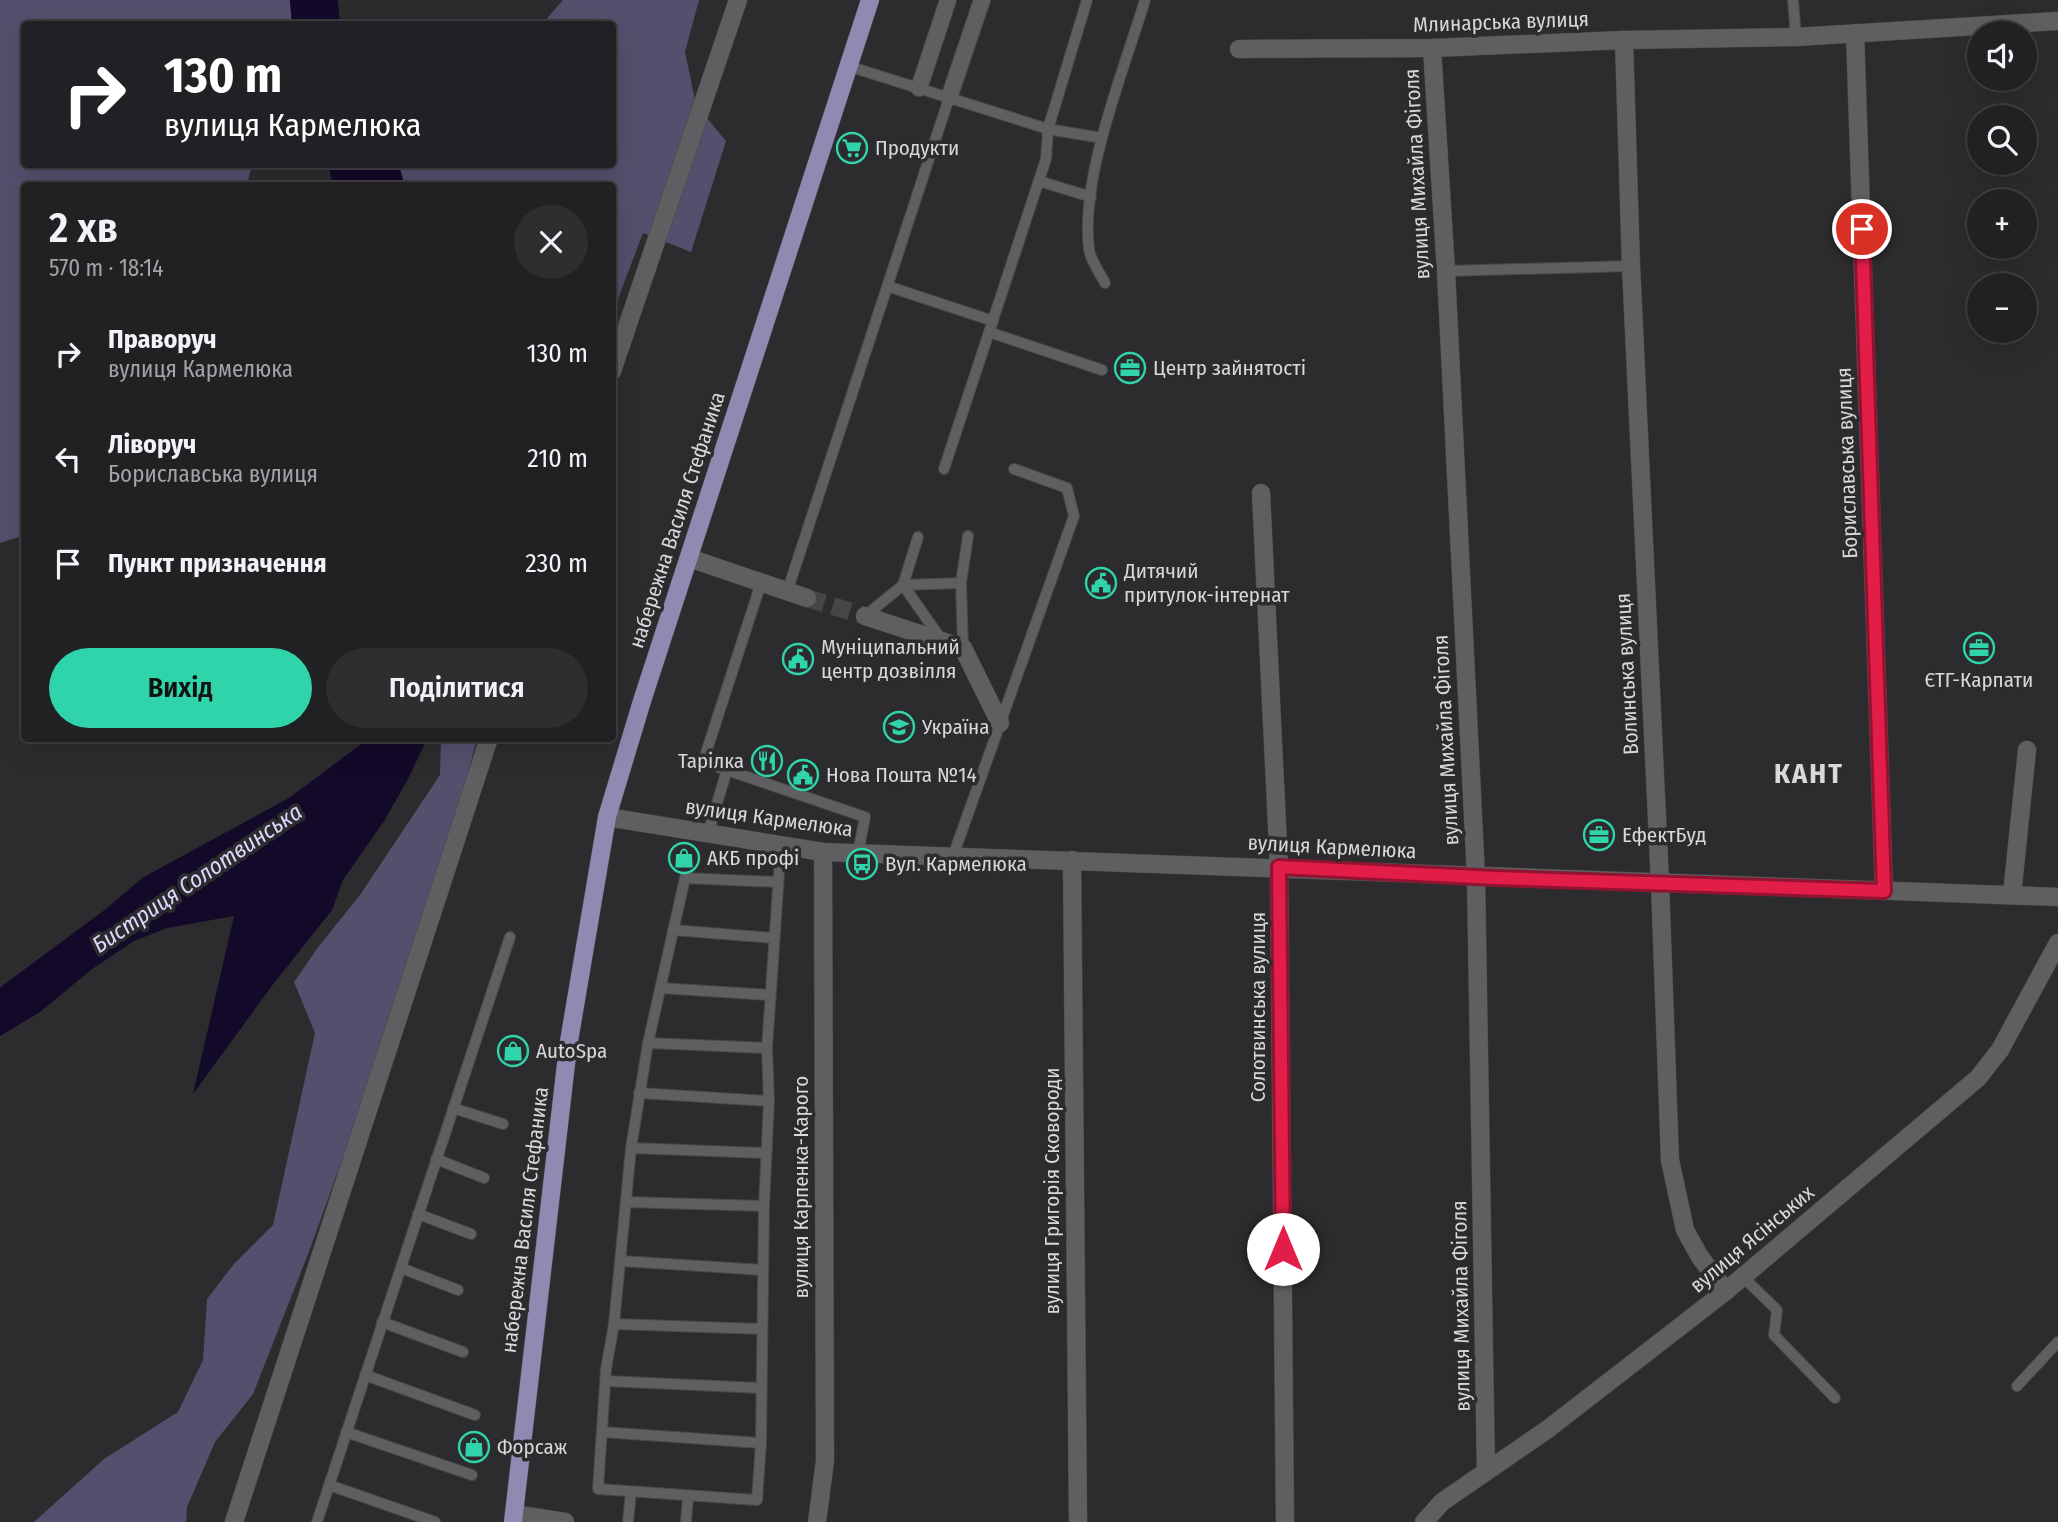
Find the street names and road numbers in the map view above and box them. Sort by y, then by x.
street label: Млинарська вулиця [1413,6,1589,38]
street label: вулиця Михайла Фіголя [1398,68,1436,280]
street label: Бориславська вулиця [1831,367,1863,559]
street label: набережна Василя Стефаника [623,389,731,651]
street label: Волинська вулиця [1610,592,1644,756]
street label: вулиця Михайла Фіголя [1427,634,1465,846]
street label: вулиця Кармелюка [684,793,854,843]
street label: вулиця Кармелюка [1247,830,1417,864]
street label: Солотвинська вулиця [1245,912,1271,1102]
street label: вулиця Григорія Сковороди [1039,1068,1065,1314]
street label: вулиця Карпенка-Карого [788,1076,814,1298]
street label: набережна Василя Стефаника [496,1085,554,1355]
street label: вулиця Ясінських [1685,1179,1820,1298]
street label: вулиця Михайла Фіголя [1446,1200,1476,1412]

